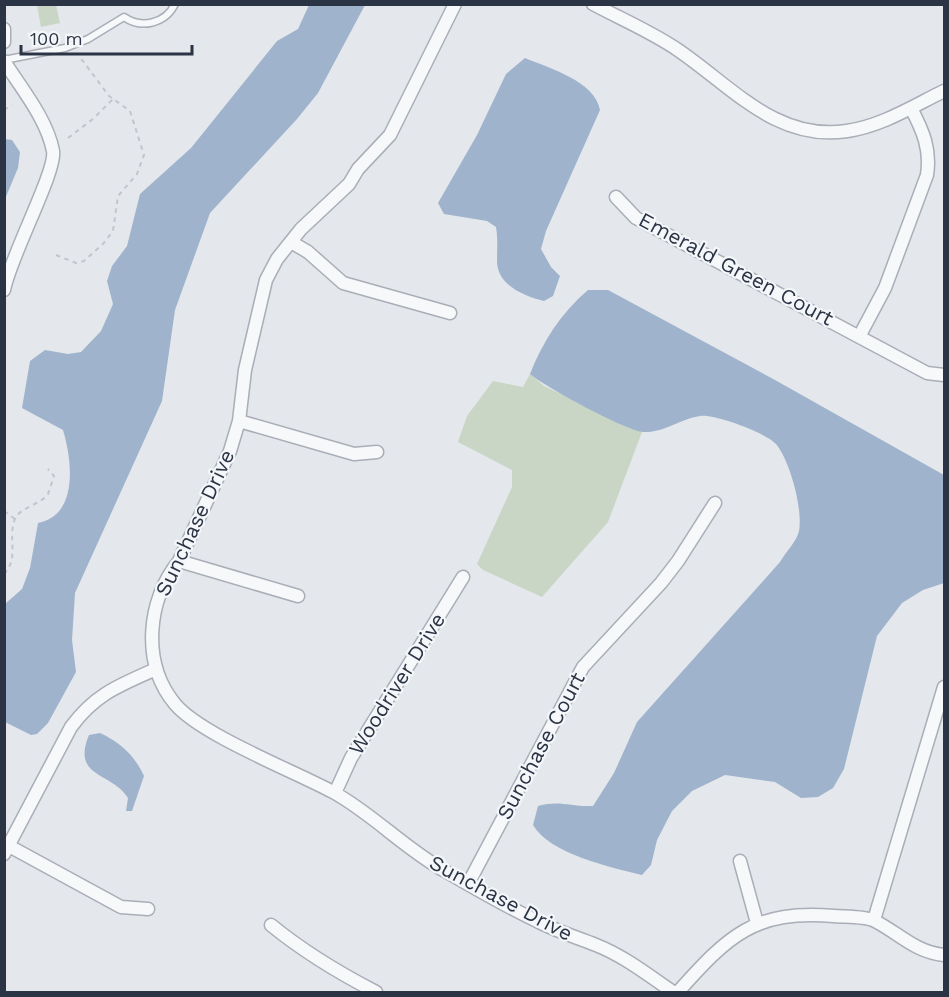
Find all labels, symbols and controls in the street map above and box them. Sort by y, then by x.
scale bar [21,18,192,56]
text: 100 m [30,28,83,49]
street label: Emerald Green Court [635,207,838,331]
street label: Sunchase Drive [150,446,239,600]
street label: Woodriver Drive [343,608,450,759]
street label: Sunchase Court [491,668,590,824]
street label: Sunchase Drive [425,849,577,946]

